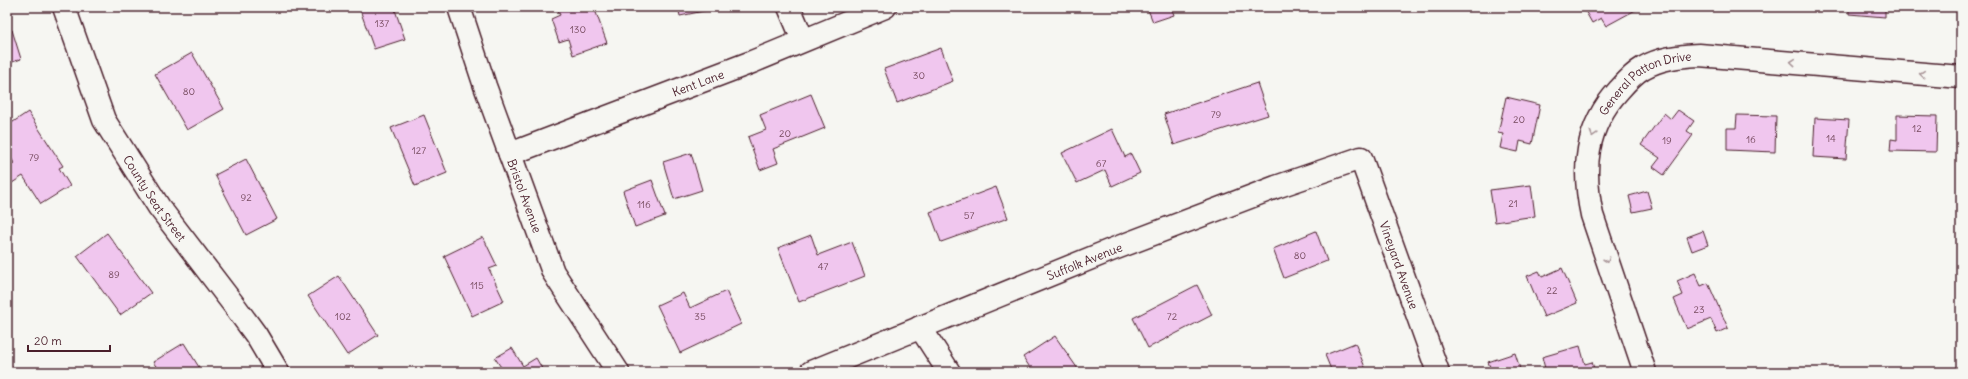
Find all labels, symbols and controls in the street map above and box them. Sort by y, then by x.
house number: 137 [375,17,389,30]
house number: 130 [570,23,586,36]
street label: General Patton Drive [1595,48,1692,118]
one-way arrow [1790,58,1796,67]
street label: Kent Lane [670,66,726,99]
house number: 30 [913,69,925,82]
one-way arrow [1919,69,1925,78]
house number: 80 [183,85,195,98]
house number: 79 [1211,108,1222,121]
house number: 20 [1513,113,1525,126]
house number: 12 [1912,122,1922,135]
house number: 20 [779,127,791,140]
one-way arrow [1589,130,1598,137]
house number: 14 [1826,132,1836,145]
house number: 16 [1746,133,1756,146]
house number: 19 [1662,134,1672,147]
house number: 127 [412,144,426,157]
house number: 79 [29,151,40,164]
street label: County Seat Street [120,152,190,244]
street label: Bristol Avenue [505,157,545,235]
house number: 67 [1096,157,1106,170]
house number: 92 [240,191,252,204]
house number: 21 [1508,197,1518,210]
house number: 116 [637,198,651,211]
house number: 57 [964,209,974,222]
street label: Vineyard Avenue [1377,219,1422,311]
street label: Suffolk Avenue [1044,239,1124,283]
house number: 80 [1294,249,1306,262]
one-way arrow [1602,256,1611,263]
house number: 47 [818,260,828,273]
house number: 89 [108,268,120,281]
house number: 115 [470,279,484,292]
house number: 22 [1547,284,1558,297]
house number: 23 [1693,303,1705,316]
house number: 102 [335,310,352,323]
house number: 35 [694,310,706,323]
house number: 72 [1167,310,1178,323]
scale bar [28,327,110,353]
text: 20 m [34,333,62,348]

